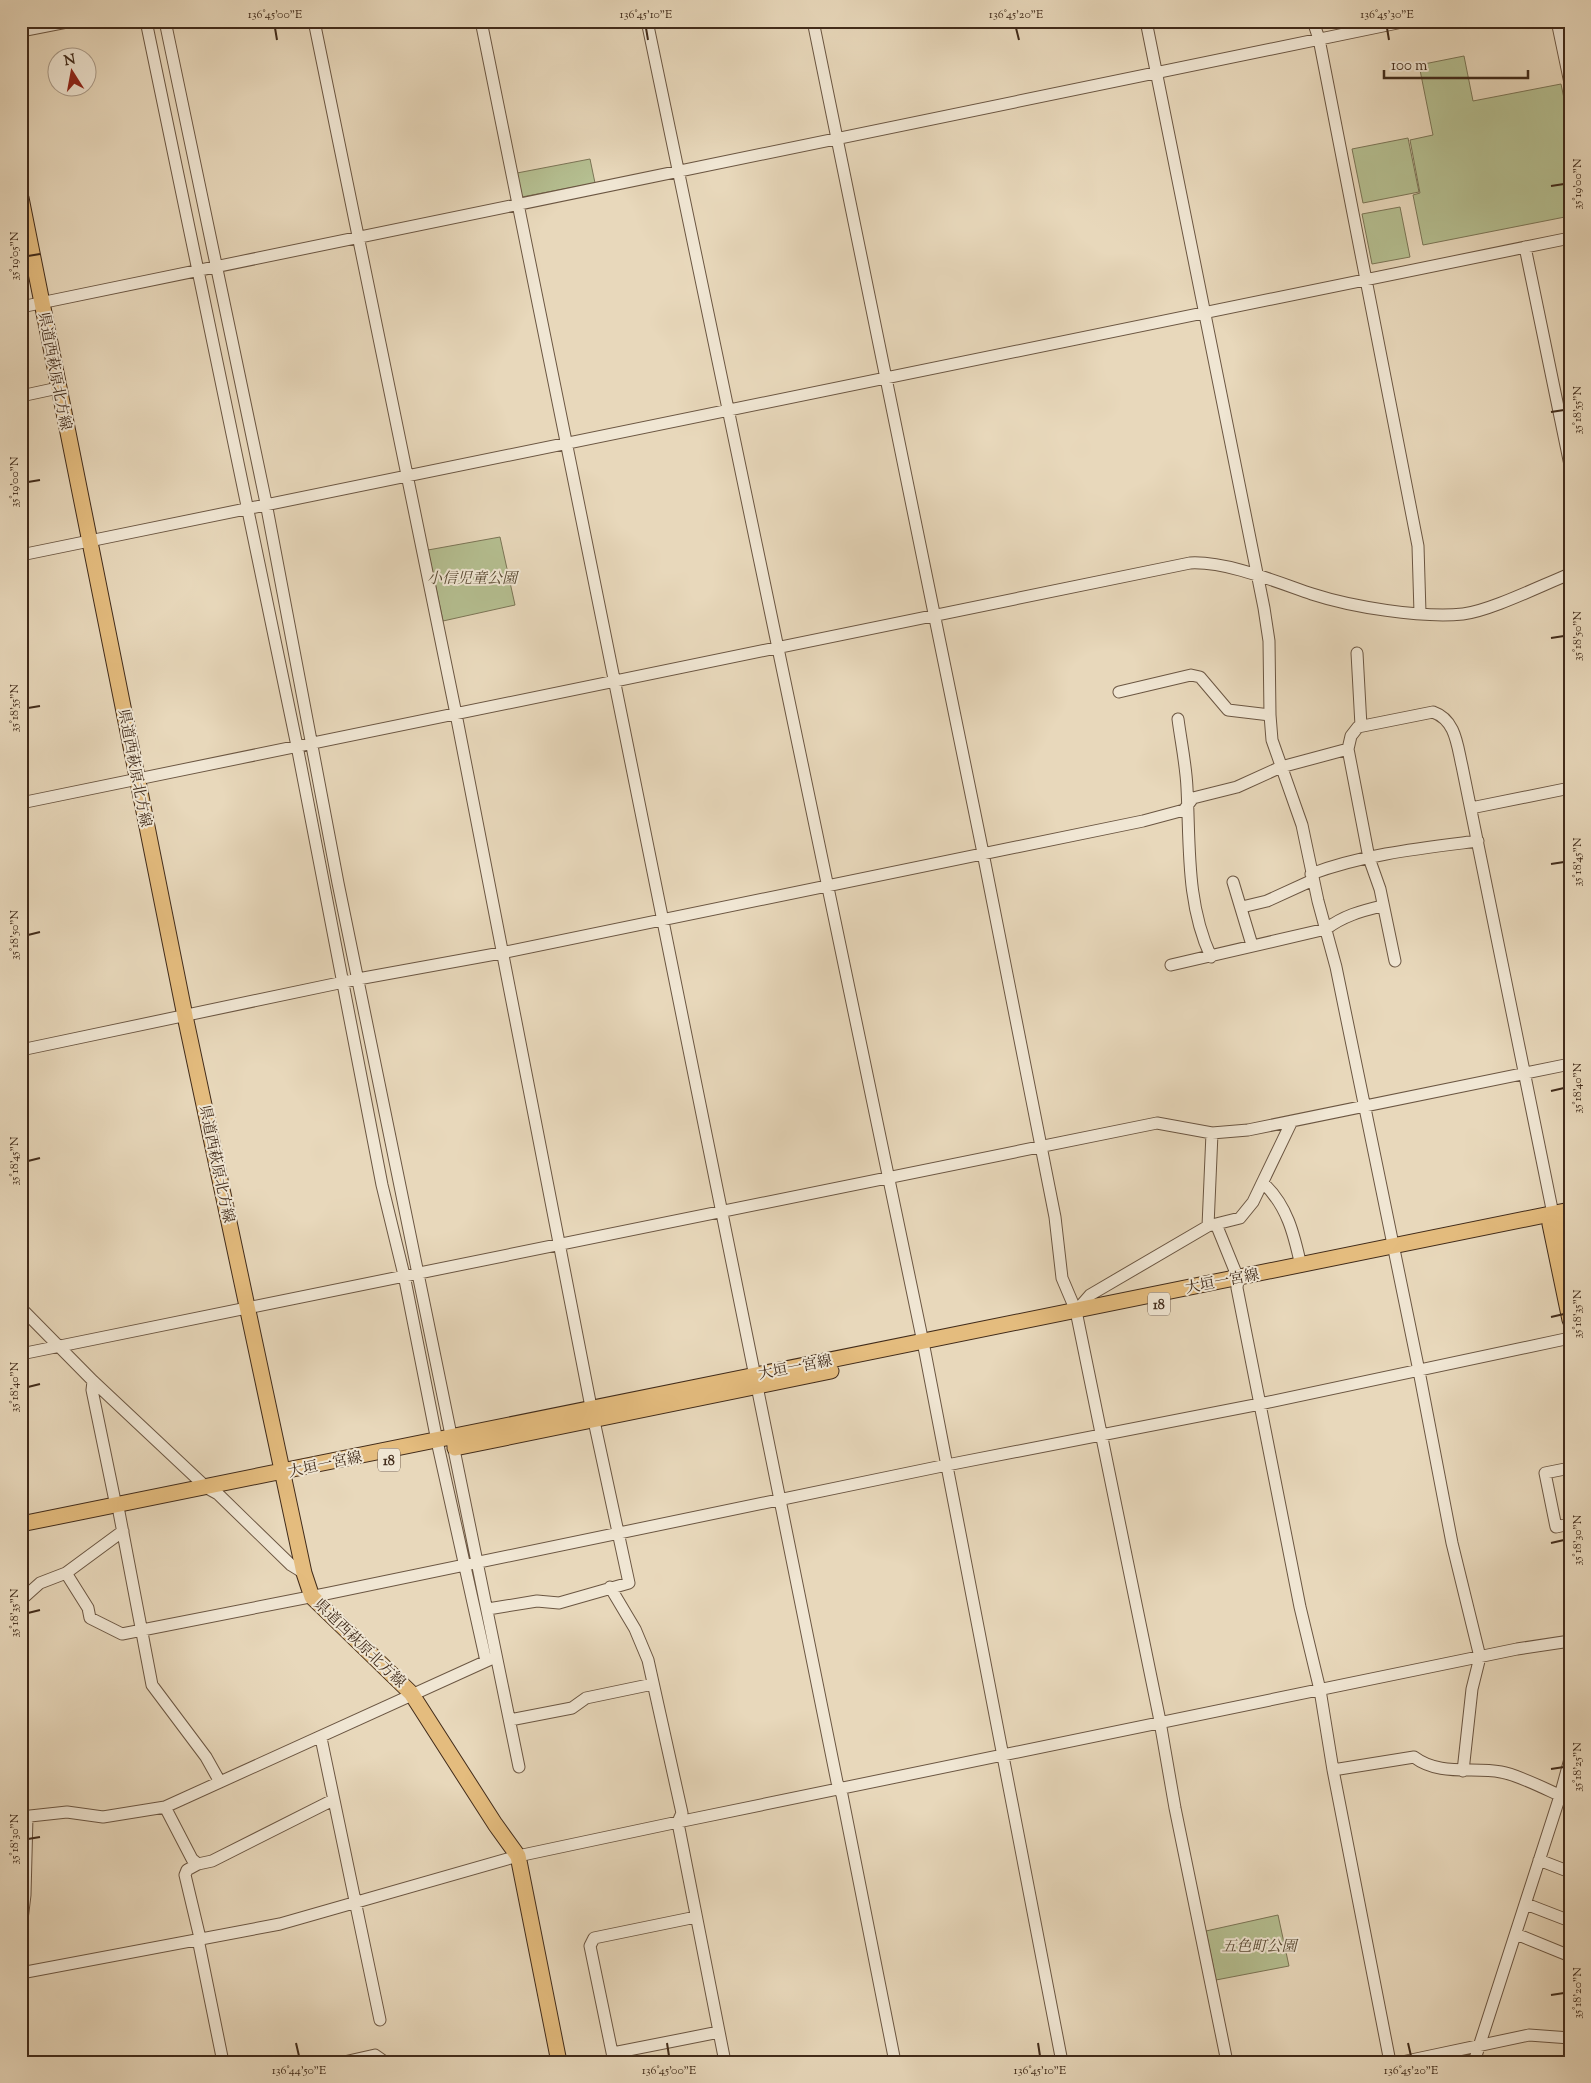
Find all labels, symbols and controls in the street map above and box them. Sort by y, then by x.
text: 136°45'00"E [248,6,303,24]
text: 136°45'10"E [620,6,673,24]
text: 136°45'20"E [989,6,1044,24]
text: 136°45'30"E [1360,6,1415,24]
north arrow [48,48,98,98]
scale bar [1384,48,1527,80]
text: N [63,50,77,72]
text: 100 m [1391,56,1428,77]
text: 35°19'00"N [1569,158,1587,210]
text: 35°19'05"N [6,231,24,281]
street label: 県道西萩原北方線 [32,310,75,432]
text: 35°18'55"N [1569,385,1587,434]
text: 35°19'00"N [6,456,24,508]
park label: 小信児童公園 [427,569,520,590]
text: 35°18'50"N [1569,611,1587,661]
text: 35°18'55"N [6,683,24,732]
street label: 県道西萩原北方線 [112,707,155,829]
text: 35°18'45"N [1569,837,1587,887]
text: 35°18'50"N [6,910,24,960]
text: 35°18'40"N [1569,1062,1587,1113]
street label: 県道西萩原北方線 [193,1103,238,1225]
text: 35°18'45"N [6,1136,24,1186]
street label: 大垣一宮線 [1183,1265,1261,1300]
text: 35°18'35"N [1569,1289,1587,1338]
road number: 18 [1148,1292,1170,1316]
street label: 大垣一宮線 [756,1351,834,1386]
text: 35°18'40"N [6,1361,24,1412]
street label: 大垣一宮線 [286,1447,364,1484]
road number: 18 [378,1448,400,1472]
text: 35°18'30"N [1569,1514,1587,1565]
text: 35°18'35"N [6,1588,24,1637]
street label: 県道西萩原北方線 [308,1595,409,1693]
text: 35°18'25"N [1569,1742,1587,1792]
text: 35°18'30"N [6,1813,24,1864]
park label: 五色町公園 [1221,1937,1299,1958]
text: 35°18'20"N [1569,1967,1587,2019]
text: 136°44'50"E [272,2062,327,2080]
text: 136°45'00"E [642,2062,697,2080]
text: 136°45'10"E [1014,2062,1067,2080]
text: 136°45'20"E [1384,2062,1439,2080]

